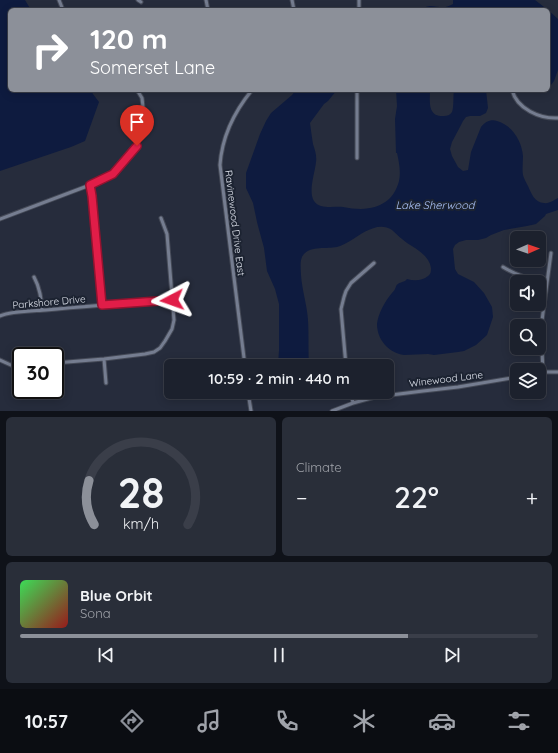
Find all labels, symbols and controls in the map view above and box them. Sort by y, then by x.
text: 120 m [90,21,168,56]
icon: right [24,24,76,76]
text: Somerset Lane [90,56,215,79]
pin [120,105,154,146]
icon: arrive [126,111,148,133]
street label: Ravinewood Drive East [222,169,248,277]
water label: Lake Sherwood [395,198,476,212]
north arrow [510,231,546,267]
map controls [510,231,546,399]
button: sound [510,275,546,311]
position arrow [151,279,193,321]
street label: Parkshore Drive [12,292,87,312]
button: search [510,319,546,355]
speed limit sign: 30 [12,347,64,399]
button: layers [510,363,546,399]
street label: Winewood Lane [408,368,484,390]
text: 10:59 · 2 min · 440 m [208,369,350,388]
text: Climate [296,459,342,475]
text: 28 [118,465,164,517]
text: 22° [394,478,439,516]
text: − [296,484,307,512]
text: + [526,484,538,512]
text: km/h [123,514,159,532]
text: Blue Orbit [80,586,153,605]
text: Sona [80,605,111,621]
icon: previous [95,644,117,666]
icon: pause [268,644,290,666]
icon: next [441,644,463,666]
icon: directions [118,707,146,735]
icon: music [195,707,223,735]
icon: phone [273,707,301,735]
icon: climate [350,707,378,735]
icon: car [428,707,456,735]
icon: filters [505,707,533,735]
text: 10:57 [25,710,68,733]

